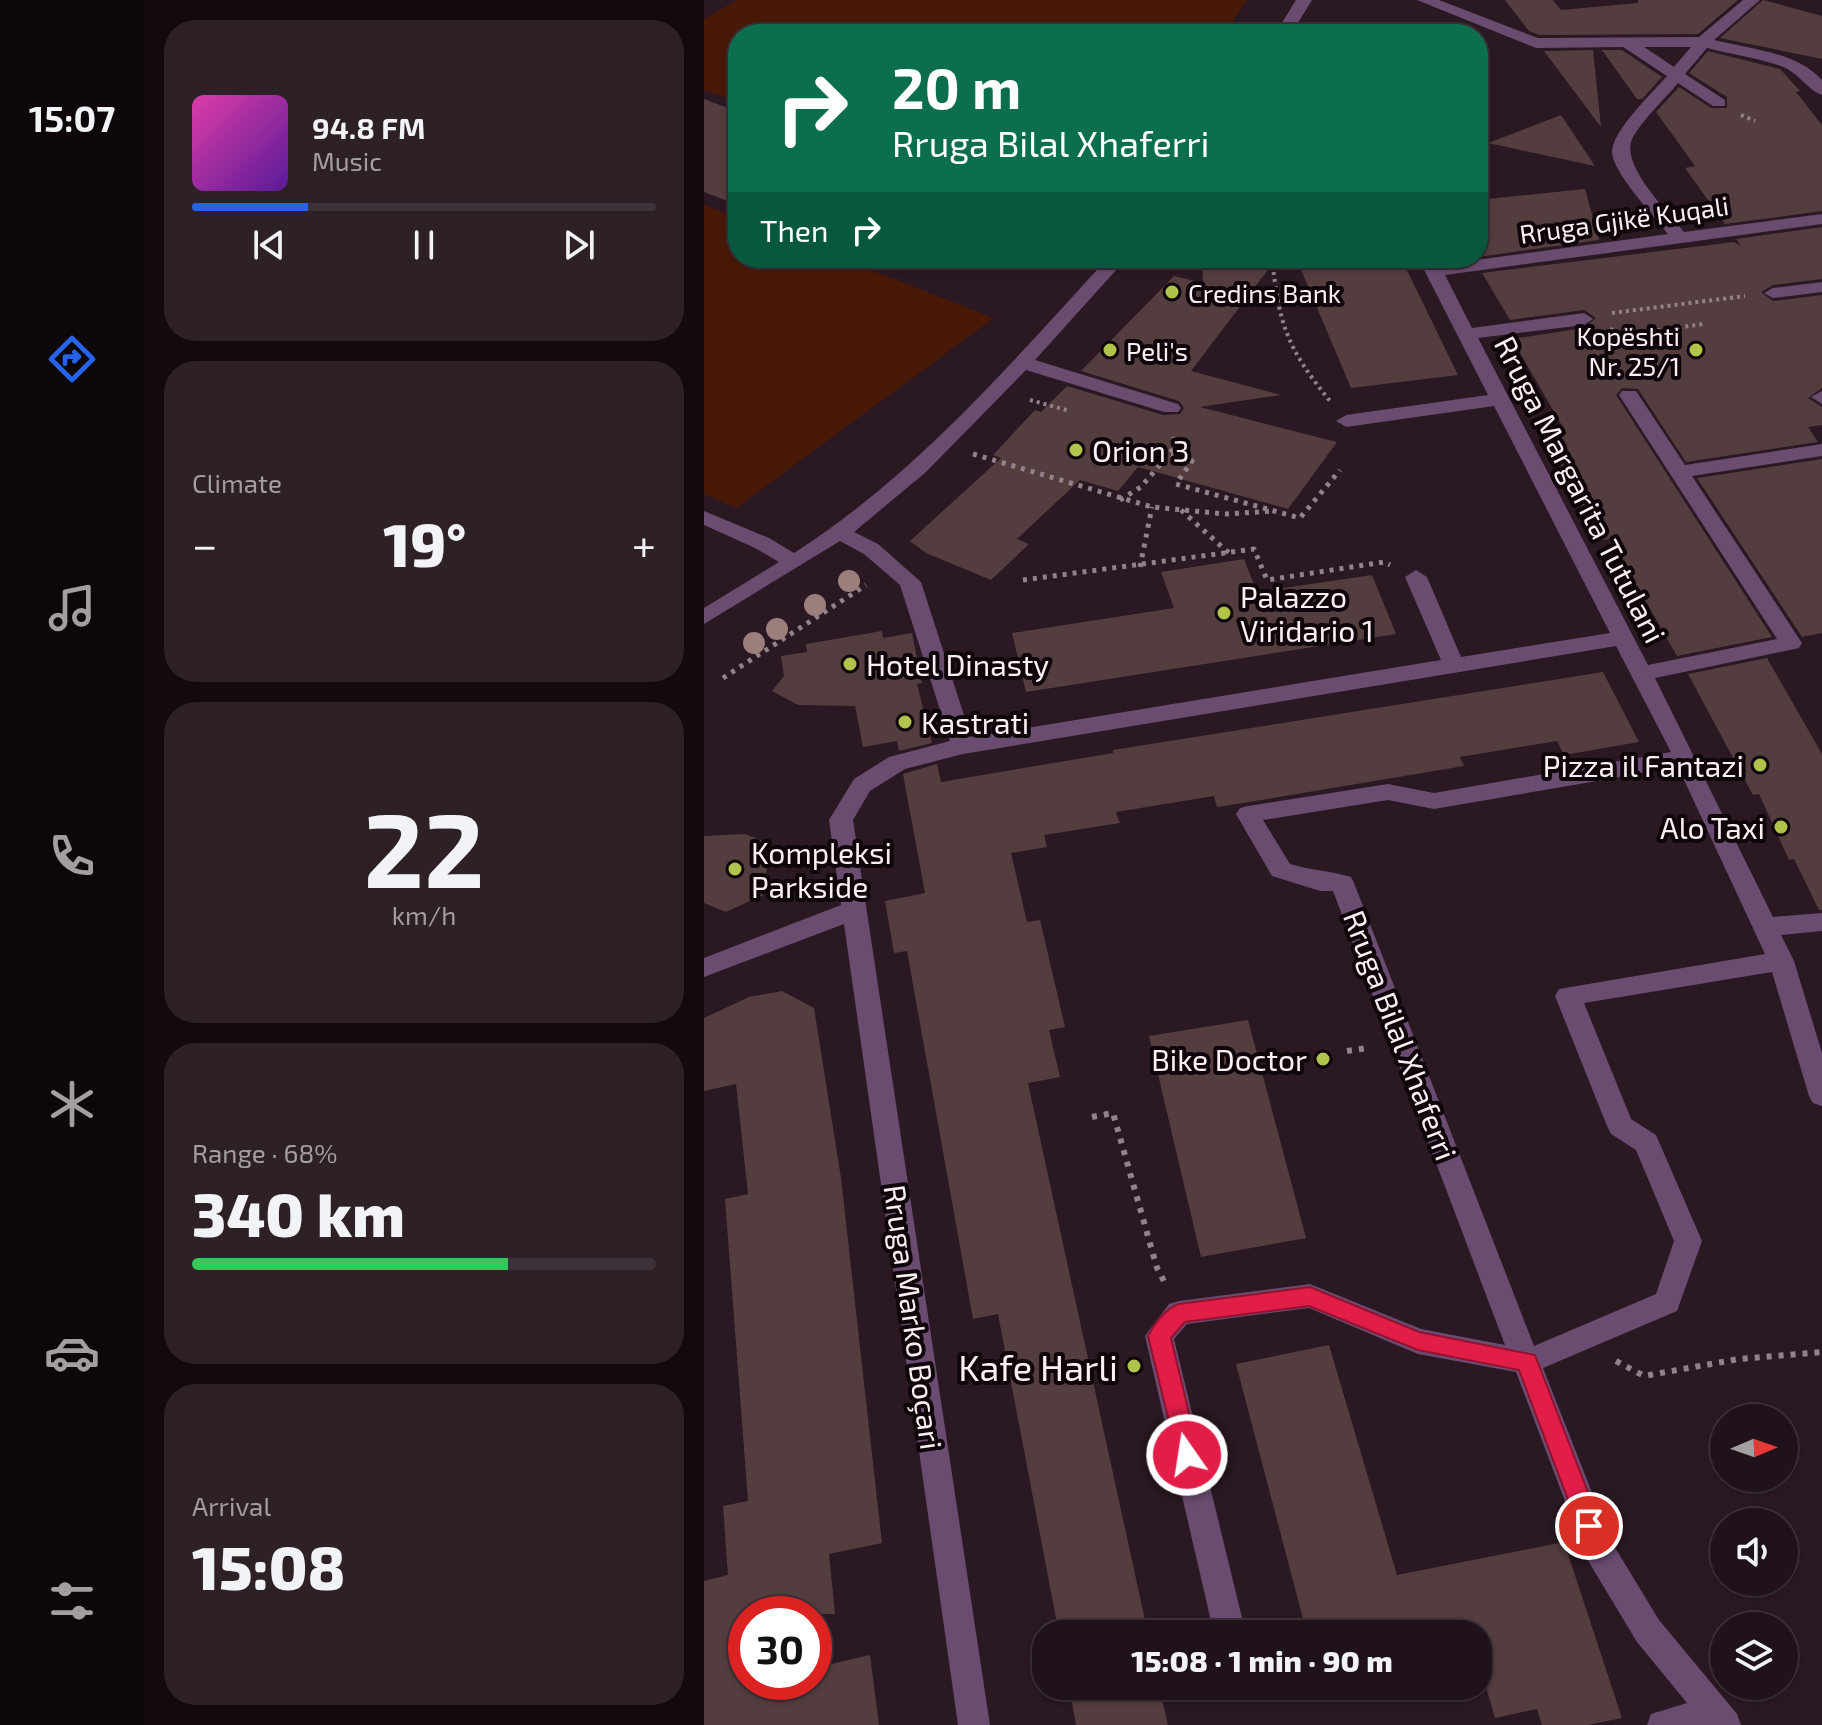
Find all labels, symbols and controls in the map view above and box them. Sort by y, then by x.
text: 20 m [892,53,1021,120]
icon: right [760,56,864,160]
text: 15:07 [29,96,115,139]
text: 94.8 FM [312,109,425,145]
text: Rruga Bilal Xhaferri [892,121,1210,164]
text: Music [312,145,382,176]
street label: Rruga Gjikë Kuqali [1517,189,1731,249]
icon: right [844,208,888,252]
text: Then [760,212,828,248]
icon: previous [247,223,291,267]
icon: pause [402,223,446,267]
icon: next [557,223,601,267]
place label: Credins Bank [1188,277,1341,308]
marker: Credins Bank [1163,283,1181,301]
place label: Kopështi Nr. 25/1 [1576,320,1680,381]
street label: Rruga Margarita Tutulani [1488,330,1674,648]
icon: directions [44,331,100,387]
place label: Peli's [1126,335,1188,366]
marker: Peli's [1101,341,1119,359]
marker: Kopështi Nr. 25/1 [1687,341,1705,359]
place label: Orion 3 [1092,432,1189,468]
marker: Orion 3 [1067,441,1085,459]
text: Climate [192,467,282,498]
text: 19° [383,507,466,579]
text: − [192,517,218,570]
text: + [632,517,656,570]
place label: Palazzo Viridario 1 [1240,578,1374,648]
icon: music [44,580,100,636]
marker: Palazzo Viridario 1 [1215,604,1233,622]
place label: Hotel Dinasty [866,646,1049,682]
marker: Hotel Dinasty [841,655,859,673]
place label: Kastrati [921,704,1029,740]
marker: Kastrati [896,713,914,731]
place label: Pizza il Fantazi [1543,747,1744,783]
marker: Pizza il Fantazi [1751,756,1769,774]
text: 22 [364,784,484,909]
place label: Alo Taxi [1660,809,1765,845]
marker: Alo Taxi [1772,818,1790,836]
icon: phone [44,828,100,884]
place label: Kompleksi Parkside [751,834,892,904]
marker: Kompleksi Parkside [726,860,744,878]
text: km/h [392,899,456,930]
street label: Rruga Bilal Xhaferri [1337,905,1465,1165]
place label: Bike Doctor [1151,1041,1307,1077]
marker: Bike Doctor [1314,1050,1332,1068]
icon: climate [44,1076,100,1132]
text: Range · 68% [192,1137,337,1168]
text: 340 km [192,1177,405,1249]
street label: Rruga Marko Boçari [877,1182,950,1452]
icon: car [44,1325,100,1381]
place label: Kafe Harli [958,1345,1118,1388]
marker: Kafe Harli [1125,1357,1143,1375]
north arrow [1710,1404,1798,1492]
map controls [1710,1404,1798,1700]
position arrow [1145,1413,1229,1497]
text: Arrival [192,1490,271,1521]
pin [1555,1492,1623,1560]
icon: arrive [1567,1504,1611,1548]
button: sound [1710,1508,1798,1596]
text: 15:08 [192,1530,345,1602]
icon: filters [44,1573,100,1629]
speed limit sign: 30 [728,1596,832,1700]
button: layers [1710,1612,1798,1700]
text: 15:08 · 1 min · 90 m [1131,1642,1393,1678]

